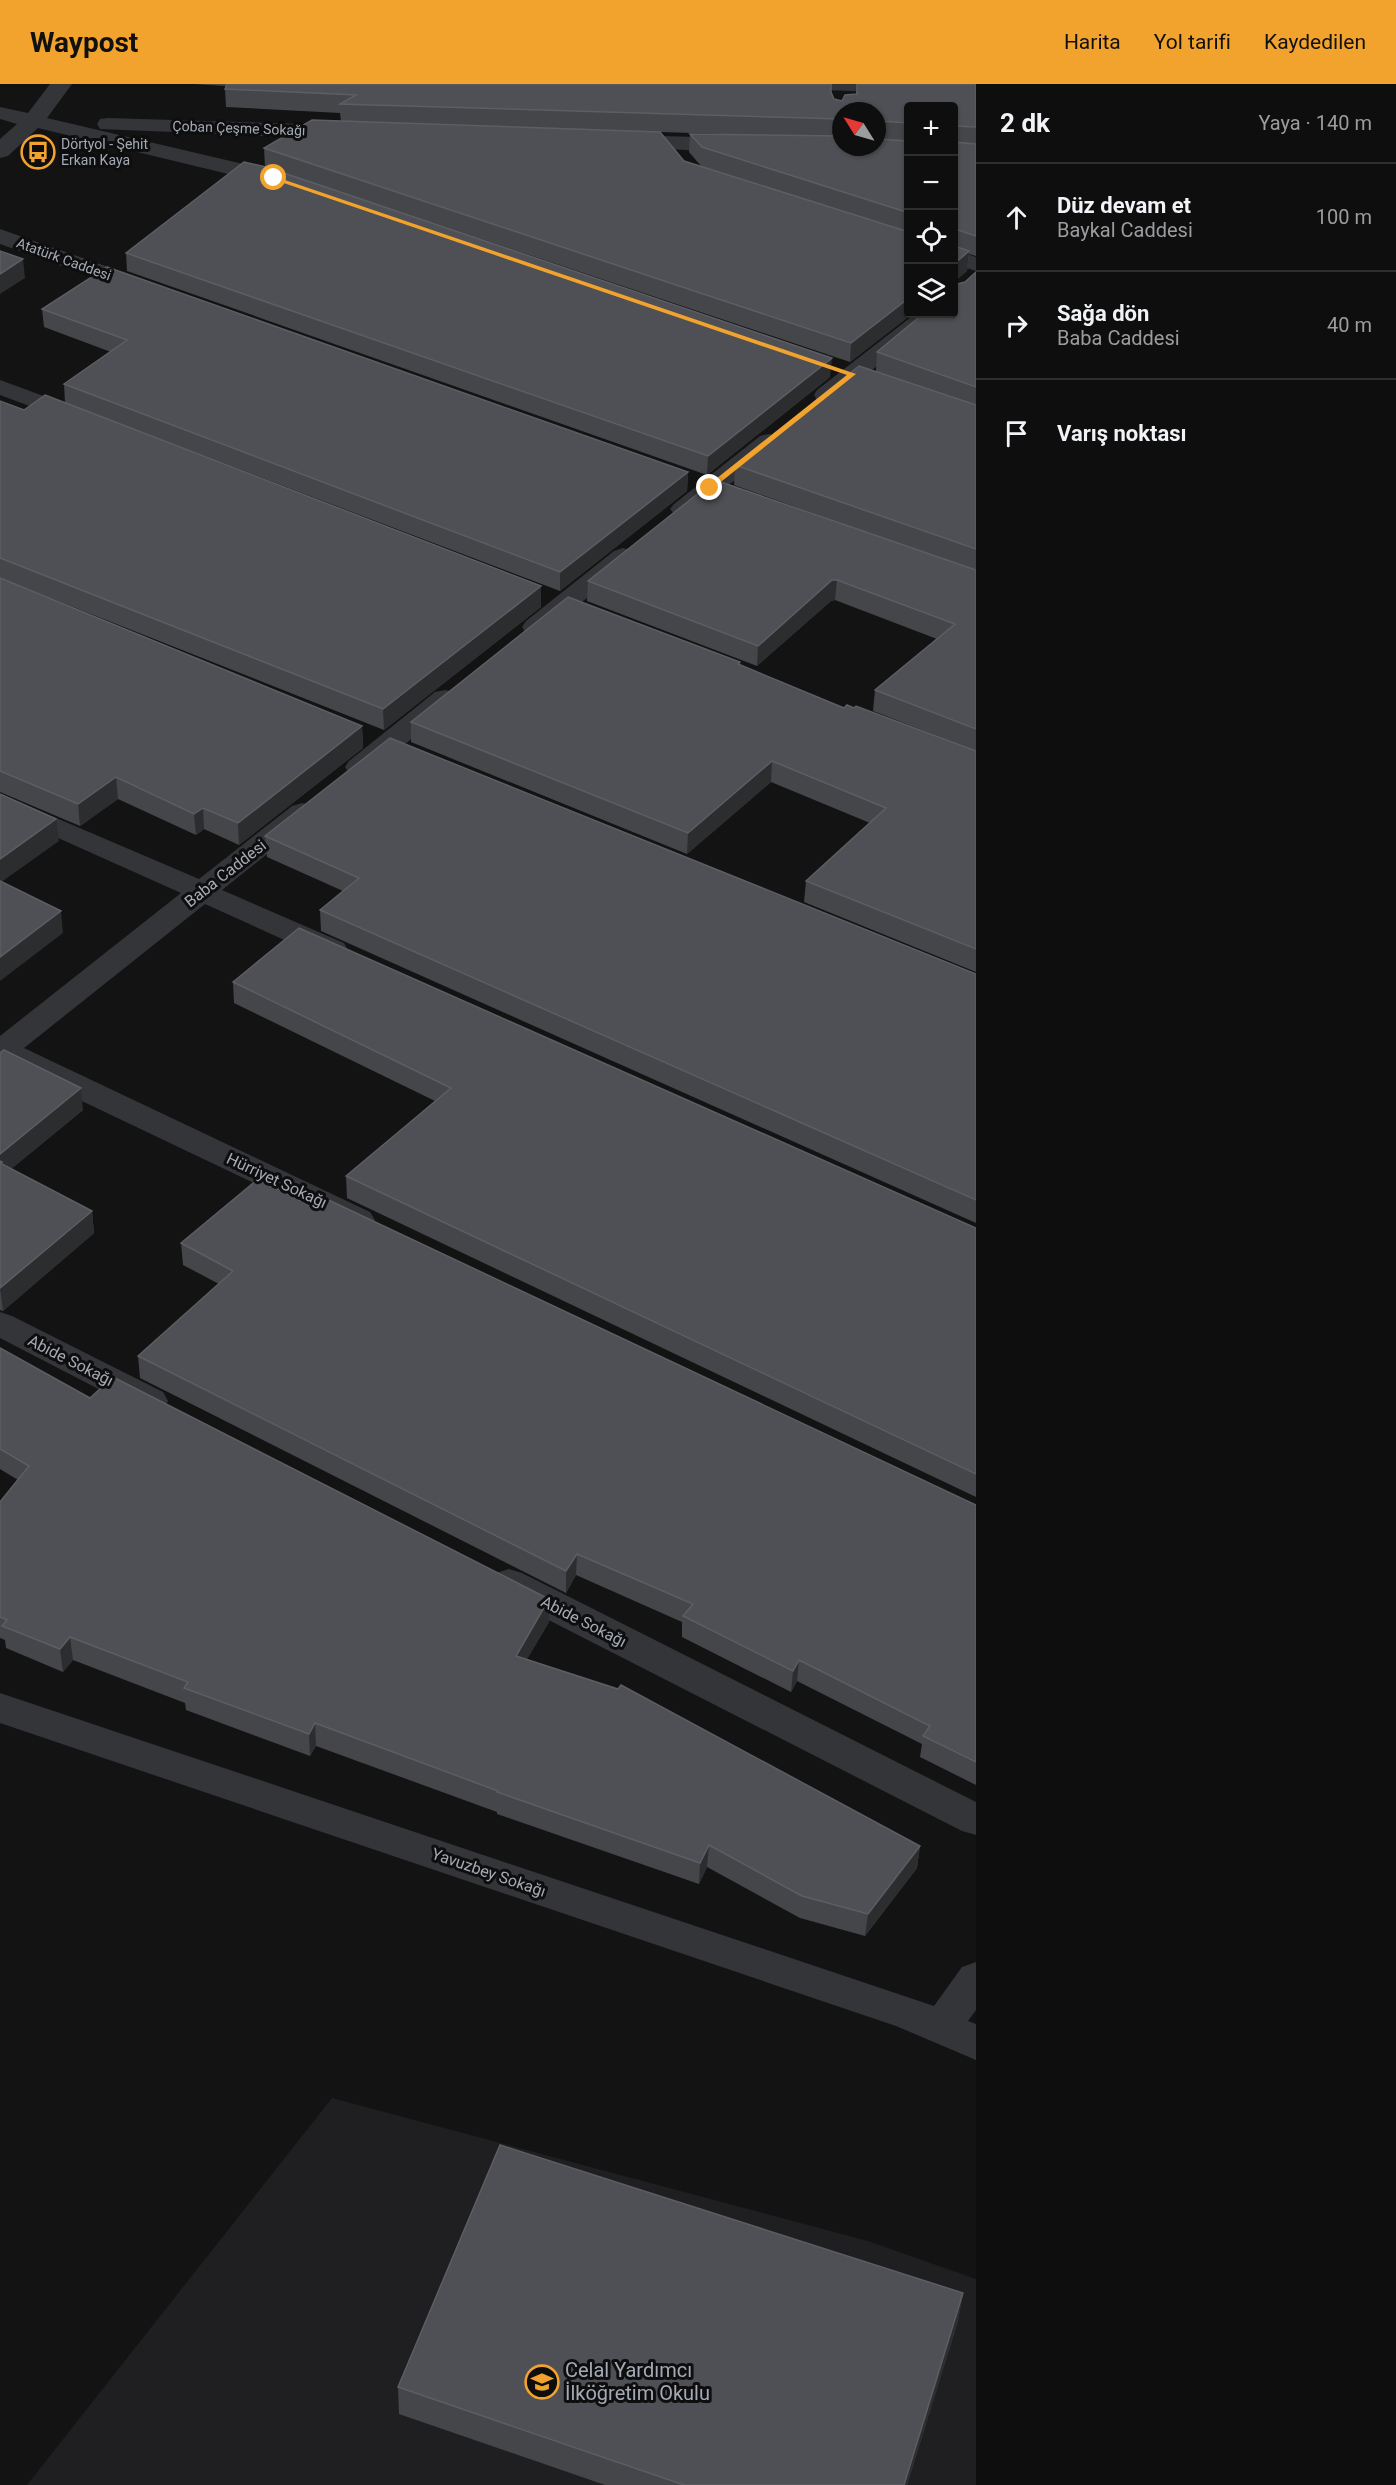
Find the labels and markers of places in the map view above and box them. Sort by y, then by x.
bus stop icon: Dörtyol - Şehit Erkan Kaya [20,134,56,170]
place label: Dörtyol - Şehit Erkan Kaya [61,136,148,168]
place label: Celal Yardımcı İlköğretim Okulu [565,2358,710,2405]
school or university icon: Celal Yardımcı İlköğretim Okulu [524,2364,560,2400]

